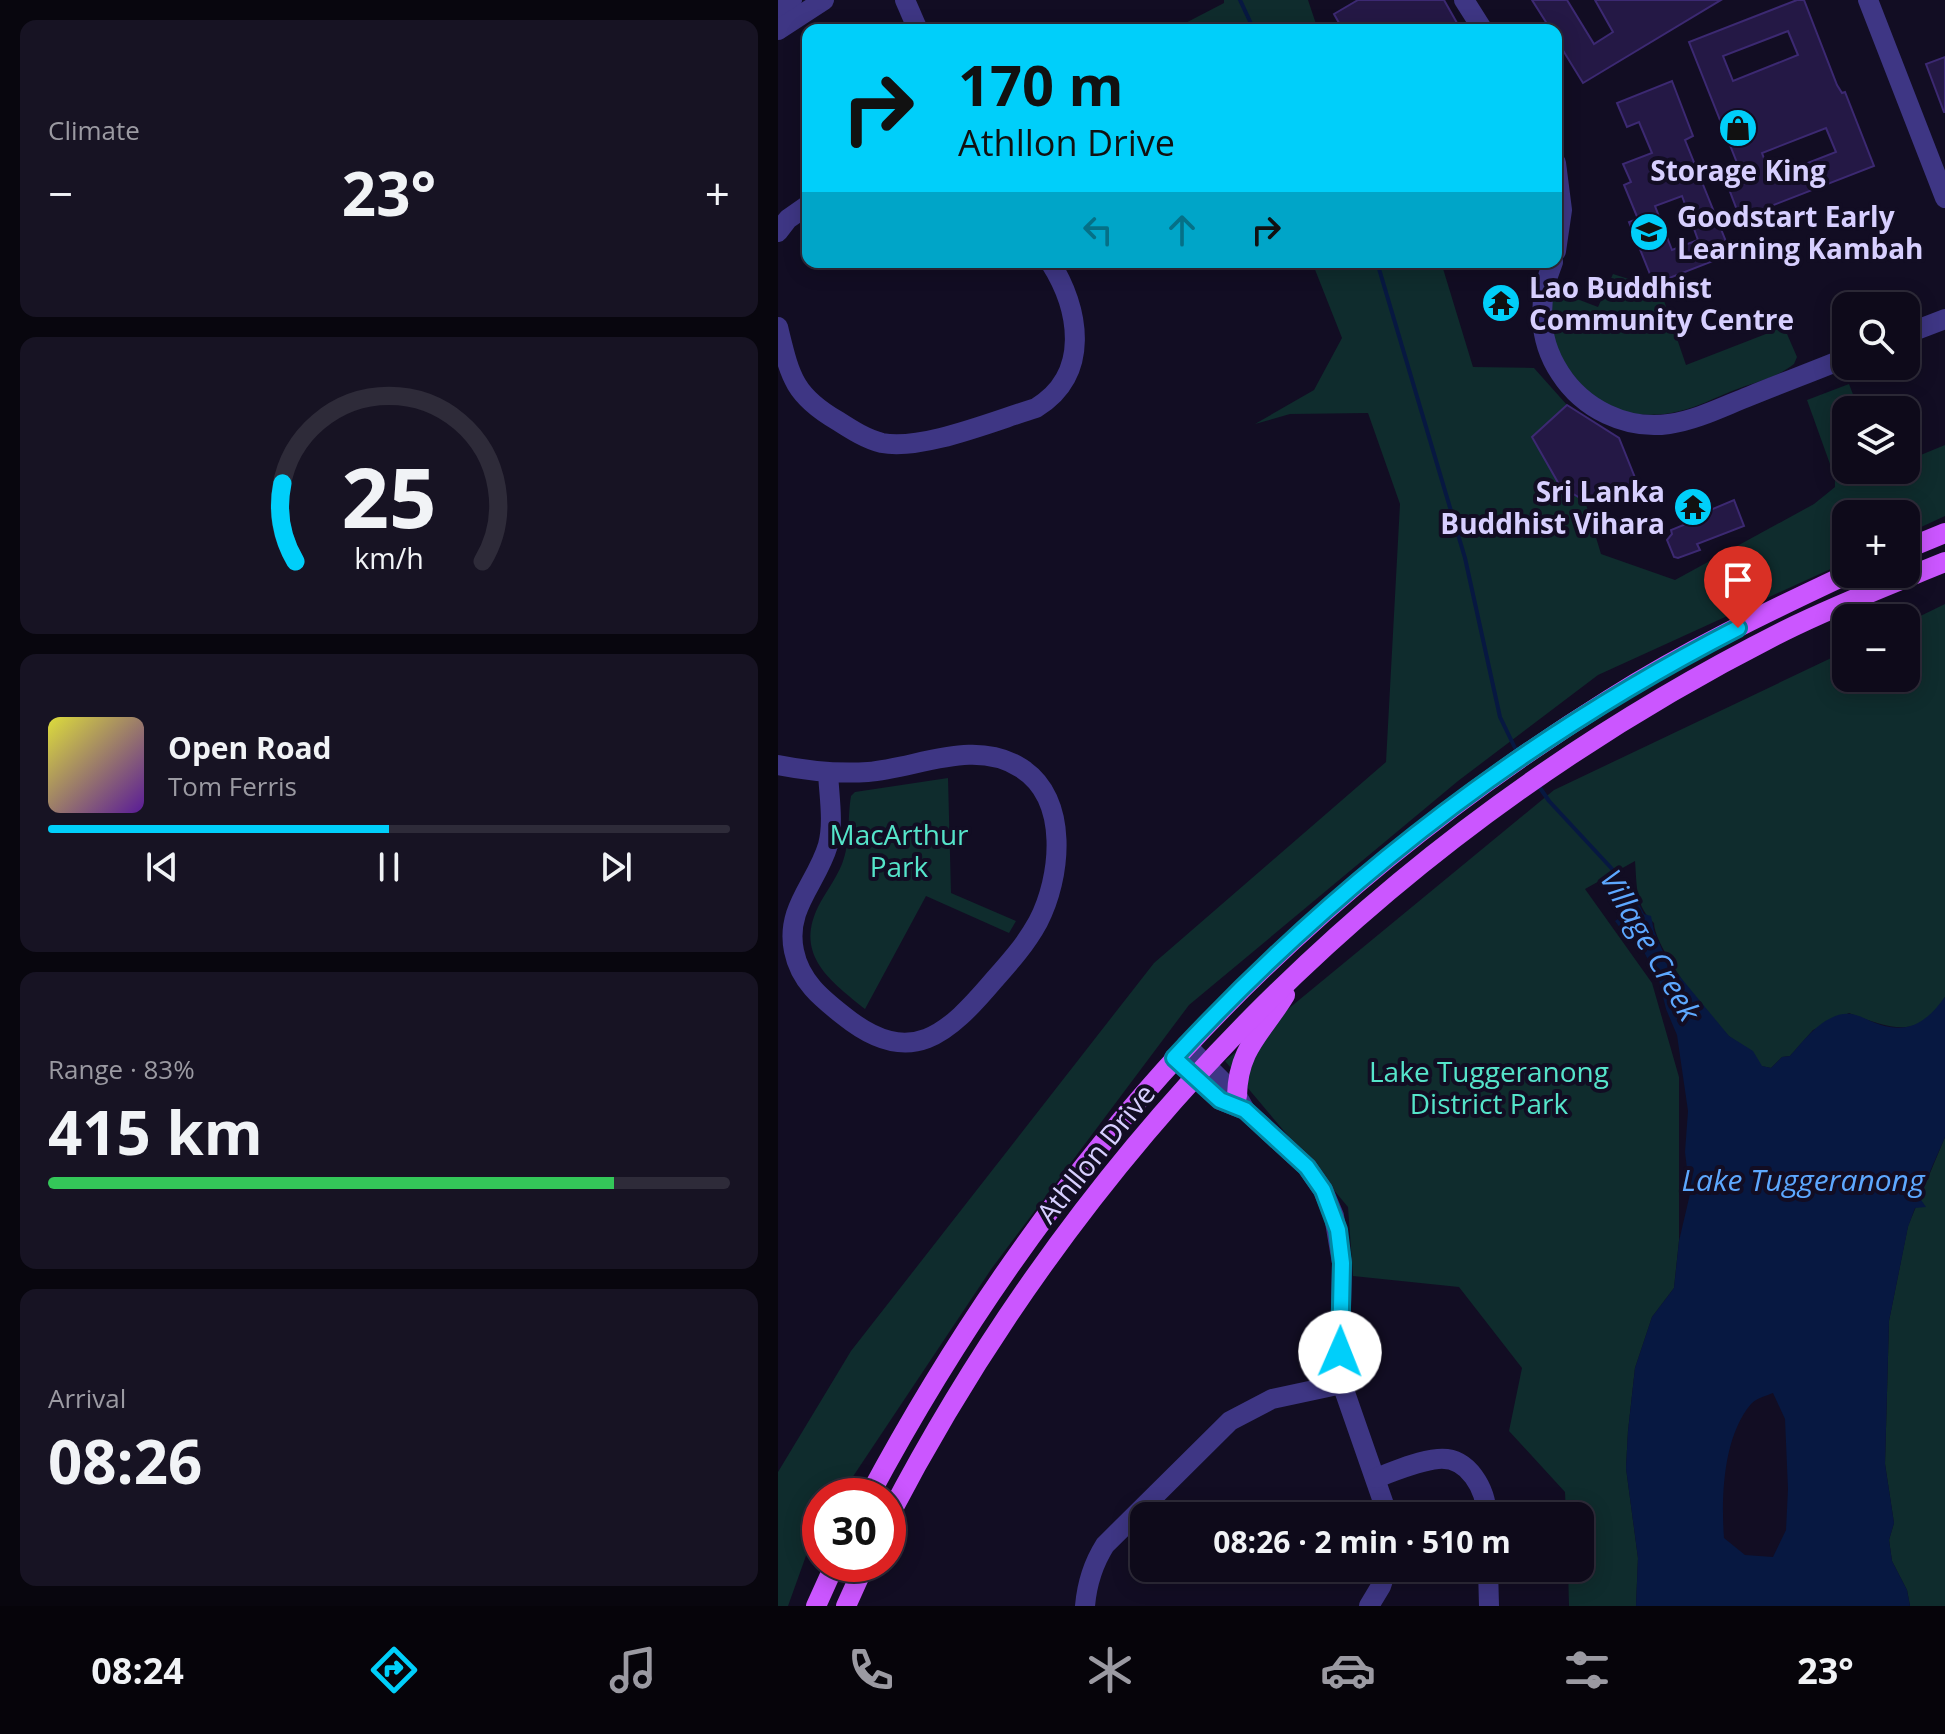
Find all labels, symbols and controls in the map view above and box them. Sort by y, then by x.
text: 170 m [958,46,1124,122]
icon: right [826,56,930,160]
shop icon: Storage King [1717,107,1759,149]
text: Climate [48,112,140,148]
text: Athllon Drive [958,118,1175,167]
place label: Storage King [1650,151,1826,189]
text: 23° [342,152,436,234]
text: − [48,163,73,223]
text: + [705,163,730,223]
place label: Goodstart Early Learning Kambah [1677,197,1923,267]
icon: left [1076,208,1120,252]
icon: ahead [1160,208,1204,252]
icon: right [1244,208,1288,252]
school or university icon: Goodstart Early Learning Kambah [1628,211,1670,253]
place label: Lao Buddhist Community Centre [1529,268,1794,338]
temple icon: Lao Buddhist Community Centre [1480,282,1522,324]
map controls [1832,292,1920,692]
button: search [1832,292,1920,380]
button: layers [1832,396,1920,484]
text: 25 [341,438,437,551]
place label: Sri Lanka Buddhist Vihara [1440,472,1665,542]
temple icon: Sri Lanka Buddhist Vihara [1672,486,1714,528]
button: + [1832,500,1920,588]
text: km/h [354,538,424,577]
pin [1704,546,1772,628]
icon: arrive [1716,558,1760,602]
button: − [1832,604,1920,692]
text: Open Road [168,727,332,768]
text: Tom Ferris [168,768,297,804]
park label: MacArthur Park [829,815,969,885]
icon: previous [140,845,184,889]
icon: pause [367,845,411,889]
icon: next [594,845,638,889]
water label: Village Creek [1591,862,1712,1029]
text: Range · 83% [48,1051,195,1087]
park label: Lake Tuggeranong District Park [1369,1052,1609,1122]
street label: Athllon Drive [1027,1075,1163,1231]
text: 415 km [48,1091,263,1173]
water label: Lake Tuggeranong [1682,1159,1926,1200]
position arrow [1298,1310,1382,1394]
text: Arrival [48,1380,126,1416]
text: 08:26 [48,1420,202,1502]
speed limit sign: 30 [802,1478,906,1582]
text: 08:26 · 2 min · 510 m [1213,1521,1511,1562]
icon: directions [366,1642,422,1698]
icon: music [605,1642,661,1698]
icon: phone [843,1642,899,1698]
icon: climate [1082,1642,1138,1698]
icon: car [1320,1642,1376,1698]
icon: filters [1559,1642,1615,1698]
text: 08:24 [91,1646,184,1695]
text: 23° [1797,1646,1854,1695]

